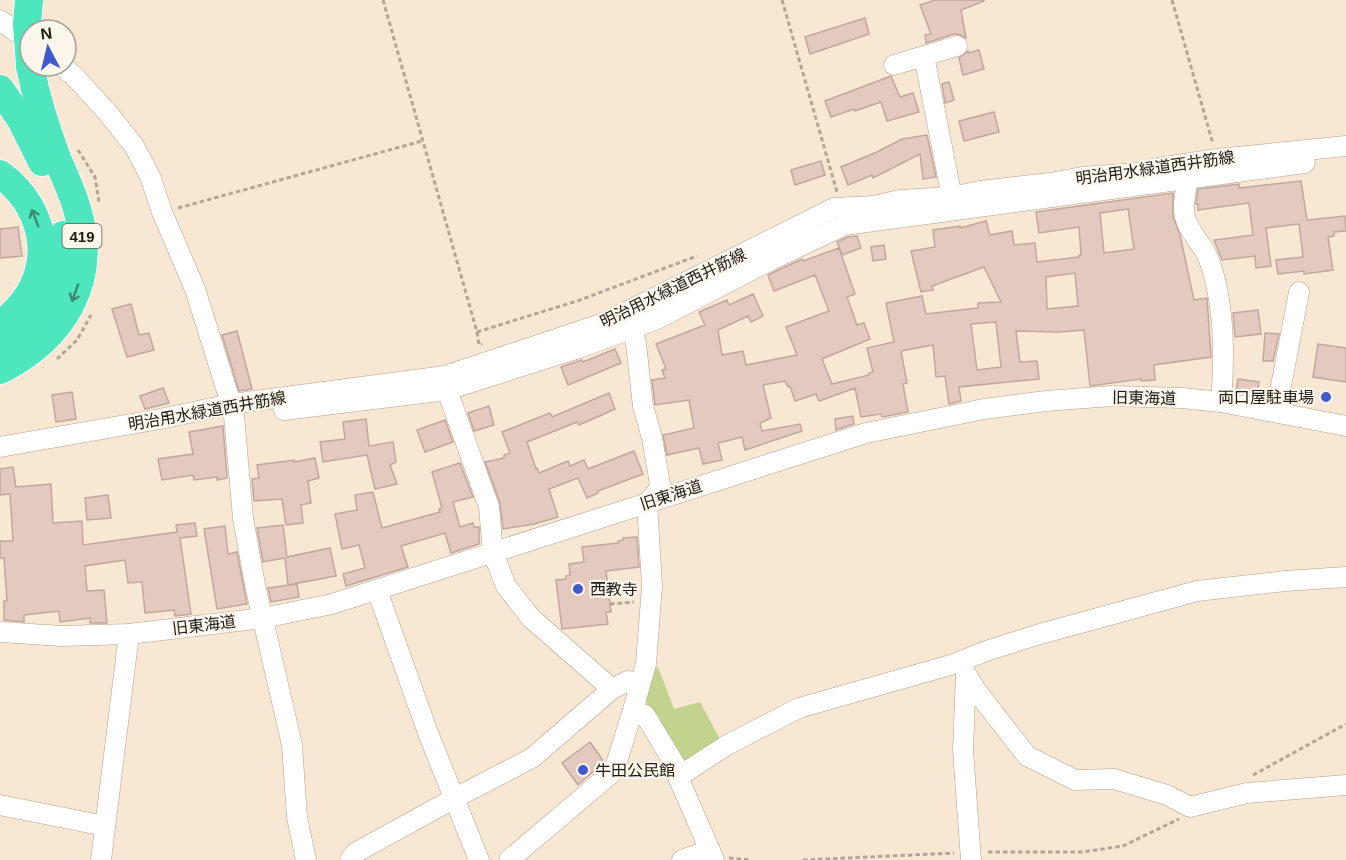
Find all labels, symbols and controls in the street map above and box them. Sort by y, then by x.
north arrow [18,18,78,78]
text: N [39,24,53,43]
street label: 明治用水緑道西井筋線 [1075,148,1235,188]
one-way arrow [29,209,40,228]
road number: 419 [62,224,101,248]
street label: 明治用水緑道西井筋線 [597,245,749,331]
one-way arrow [69,283,80,302]
street label: 明治用水緑道西井筋線 [127,389,287,433]
street label: 旧東海道 [1112,389,1176,407]
place label: 両口屋駐車場 [1218,389,1314,406]
marker: 両口屋駐車場 [1319,390,1333,404]
street label: 旧東海道 [638,477,704,513]
place label: 西教寺 [590,581,638,598]
marker: 西教寺 [571,582,585,596]
street label: 旧東海道 [171,613,237,637]
place label: 牛田公民館 [595,762,675,779]
marker: 牛田公民館 [576,763,590,777]

